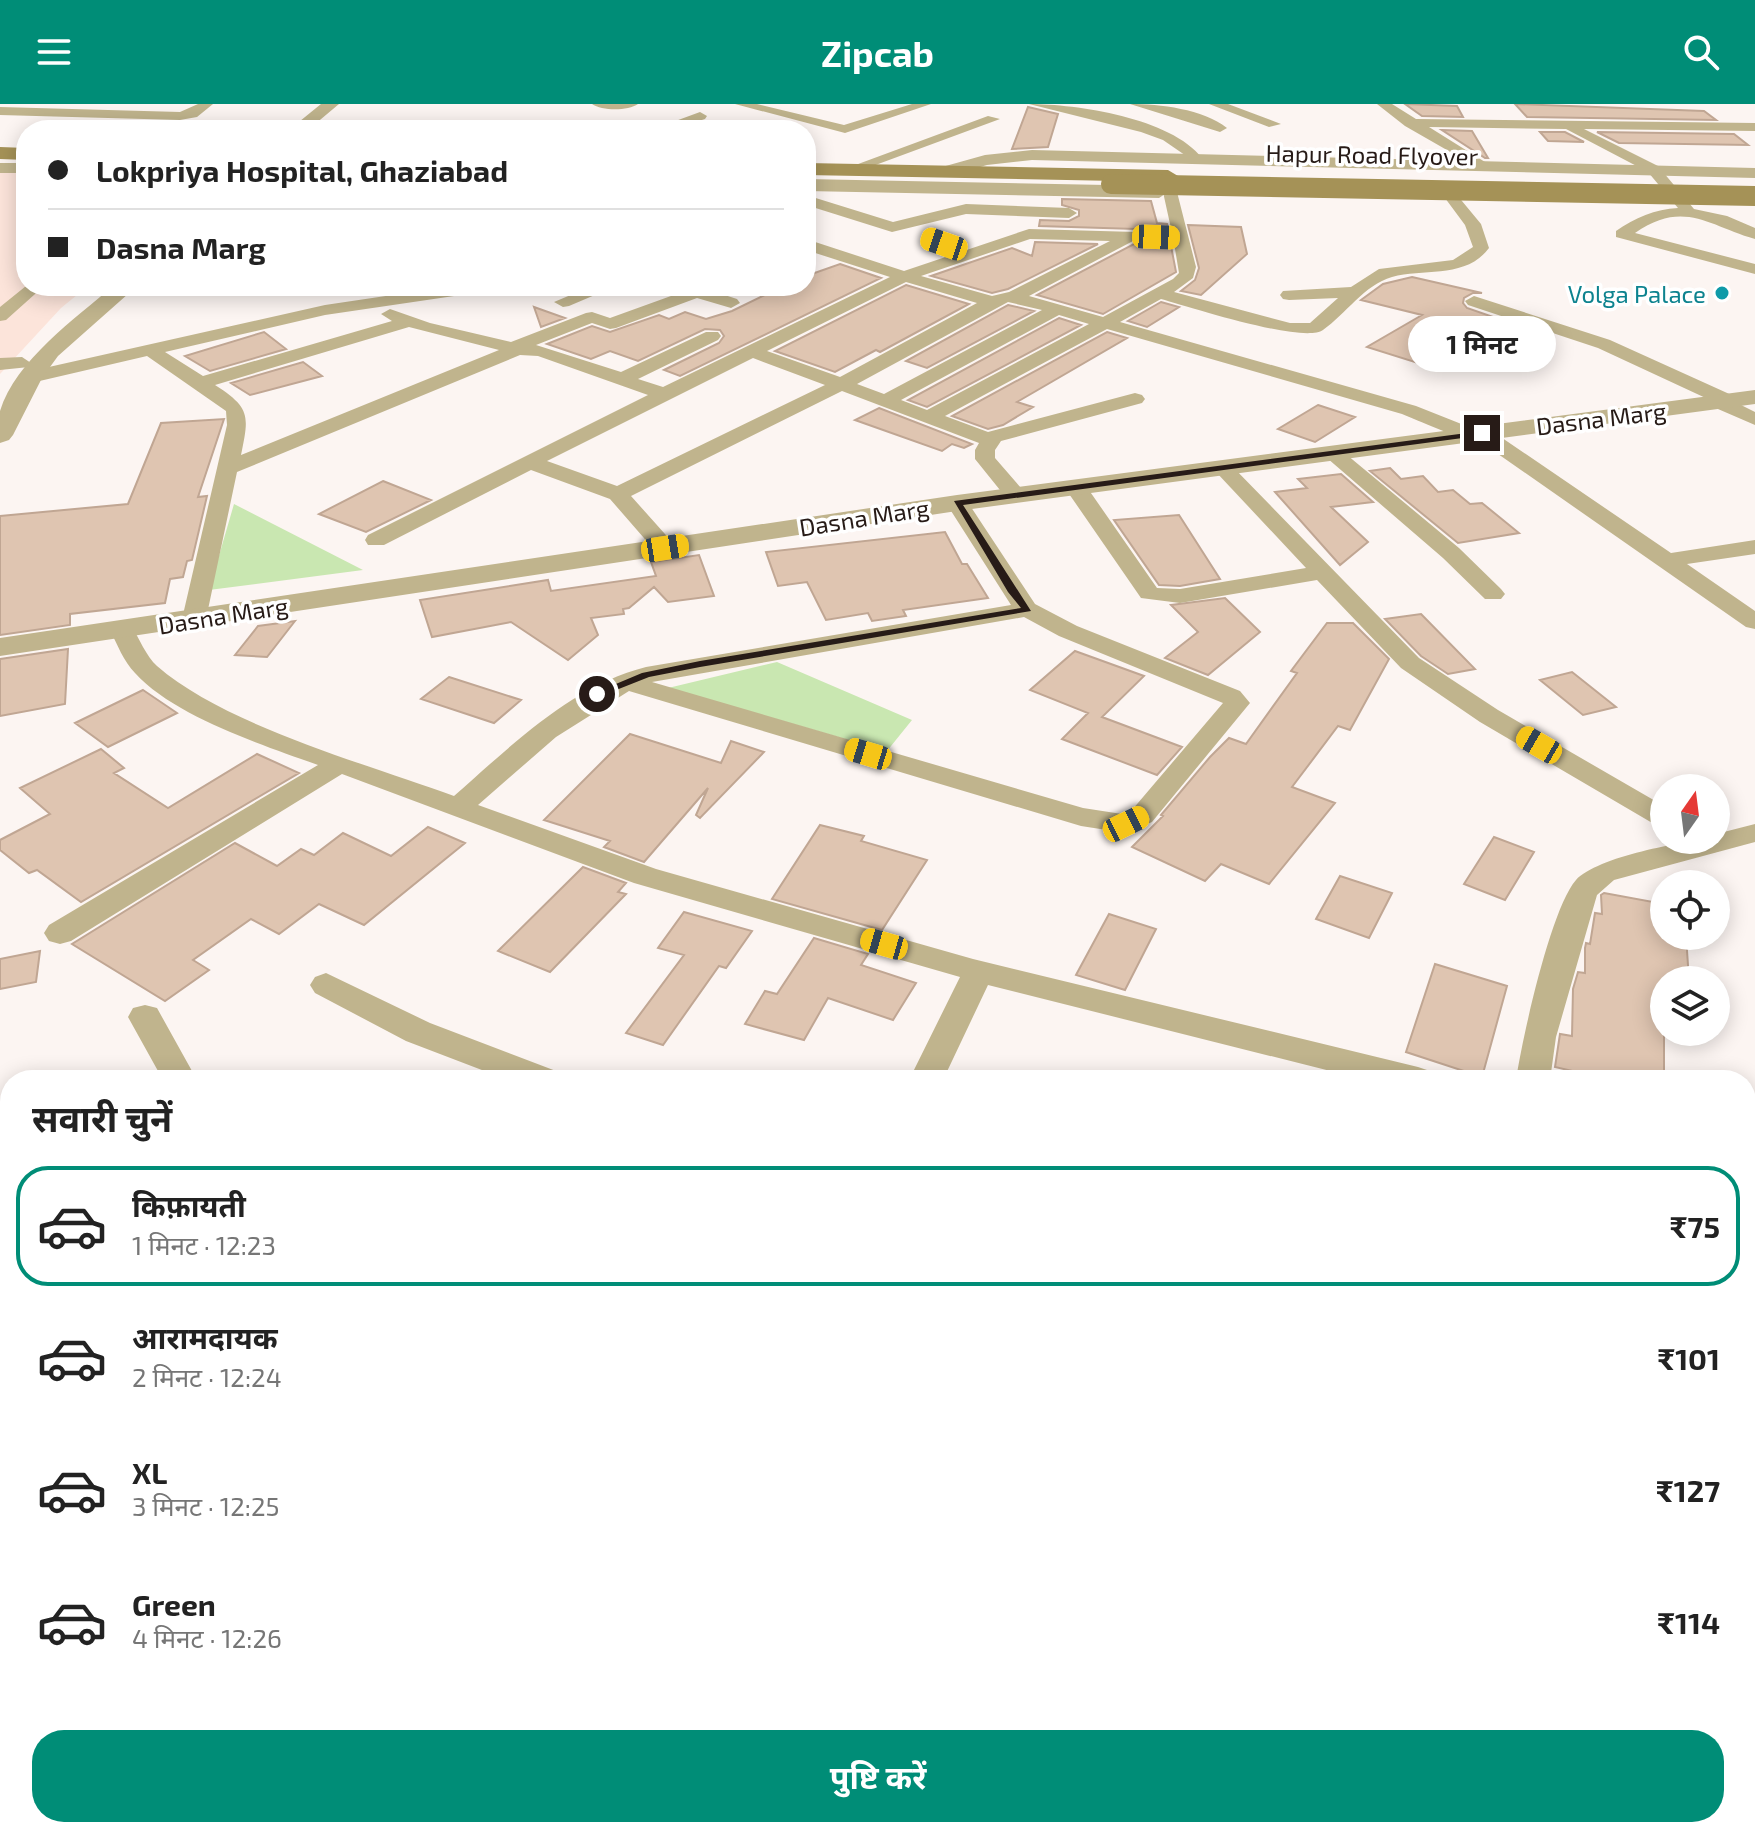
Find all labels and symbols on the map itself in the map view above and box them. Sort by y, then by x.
street label: Hapur Road Flyover [1265,138,1479,170]
car [1132,224,1180,250]
car [917,225,971,263]
place label: Volga Palace [1568,279,1706,308]
marker: Volga Palace [1713,284,1731,302]
callout: 1 मिनट [1408,317,1556,373]
street label: Dasna Marg [1534,396,1668,440]
route end [1464,415,1500,451]
street label: Dasna Marg [797,492,931,542]
car [639,532,691,564]
street label: Dasna Marg [156,590,290,640]
route start [579,676,615,712]
car [1512,723,1566,767]
car [842,736,894,772]
north arrow [1650,774,1730,854]
car [1099,803,1153,845]
car [858,926,910,962]

